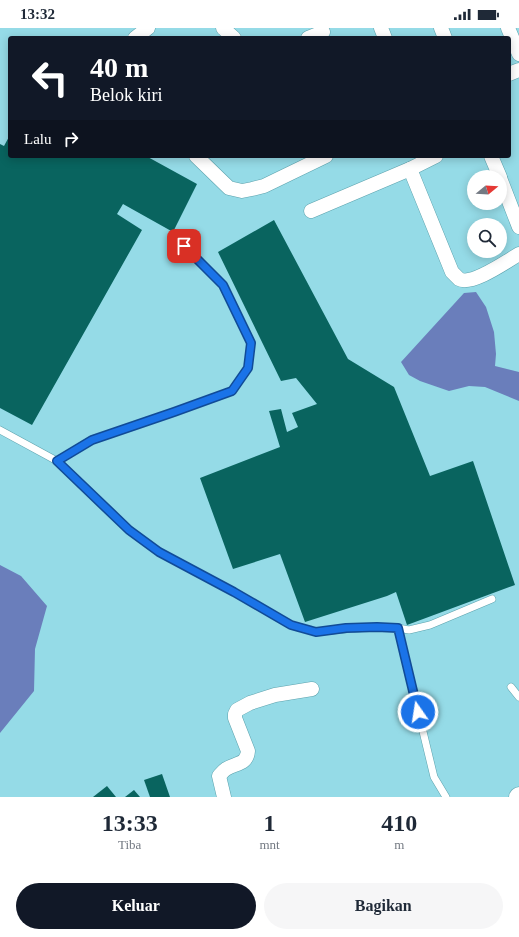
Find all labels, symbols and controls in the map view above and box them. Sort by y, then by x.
text: 13:32 [20,6,55,22]
icon: left [24,52,76,104]
text: 40 m [90,52,148,83]
text: Belok kiri [90,85,163,105]
icon: right [60,128,82,150]
text: Lalu [24,131,52,147]
north arrow [467,170,507,210]
map controls [467,170,507,258]
button: search [467,218,507,258]
pin [167,229,201,263]
icon: arrive [173,235,195,257]
position arrow [397,691,439,733]
text: 13:33 [102,810,158,836]
text: 1 [263,810,275,836]
text: 410 [381,810,417,836]
text: Tiba [118,837,141,852]
text: mnt [259,837,280,852]
text: m [394,837,404,852]
button: Keluar [16,883,256,929]
button: Bagikan [264,883,503,929]

